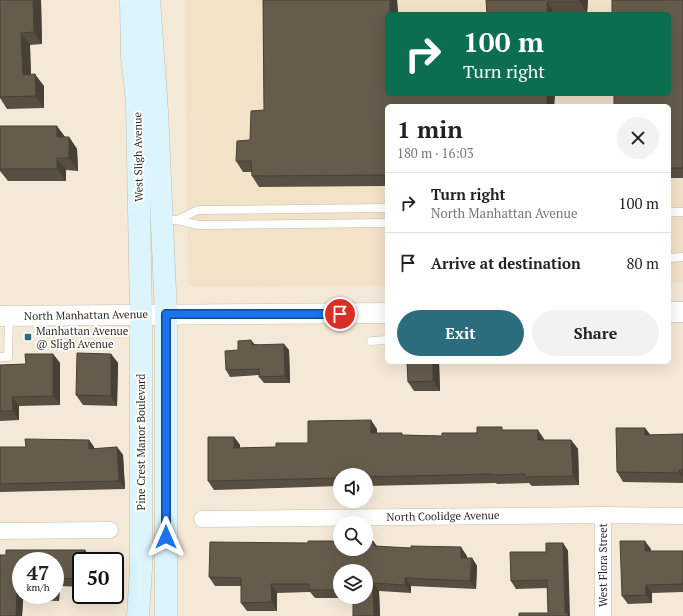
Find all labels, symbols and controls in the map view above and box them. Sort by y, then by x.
text: 100 m [463,23,544,60]
icon: right [397,28,449,80]
text: Turn right [463,59,545,83]
street label: West Sligh Avenue [130,112,146,202]
text: 1 min [397,113,463,145]
button: close [617,117,659,159]
text: 180 m · 16:03 [397,144,474,162]
text: Turn right [431,184,506,204]
icon: right [397,192,419,214]
text: 100 m [618,193,659,213]
text: North Manhattan Avenue [431,204,577,222]
icon: arrive [397,252,419,274]
text: Arrive at destination [431,253,581,273]
text: 80 m [626,253,659,273]
pin [323,297,357,331]
icon: arrive [329,303,351,325]
street label: North Manhattan Avenue [24,307,149,323]
button: Exit [397,310,524,356]
button: Share [532,310,659,356]
place label: Manhattan Avenue @ Sligh Avenue [36,324,129,351]
marker: Manhattan Avenue @ Sligh Avenue [23,332,33,342]
street label: Pine Crest Manor Boulevard [134,374,148,510]
map controls [333,468,373,604]
button: sound [333,468,373,508]
street label: North Coolidge Avenue [386,508,500,524]
position arrow [145,516,187,558]
button: search [333,516,373,556]
street label: West Flora Street [596,523,610,607]
speed limit sign: 50 [72,552,124,604]
text: 47 [27,559,49,586]
button: layers [333,564,373,604]
text: km/h [26,581,50,594]

